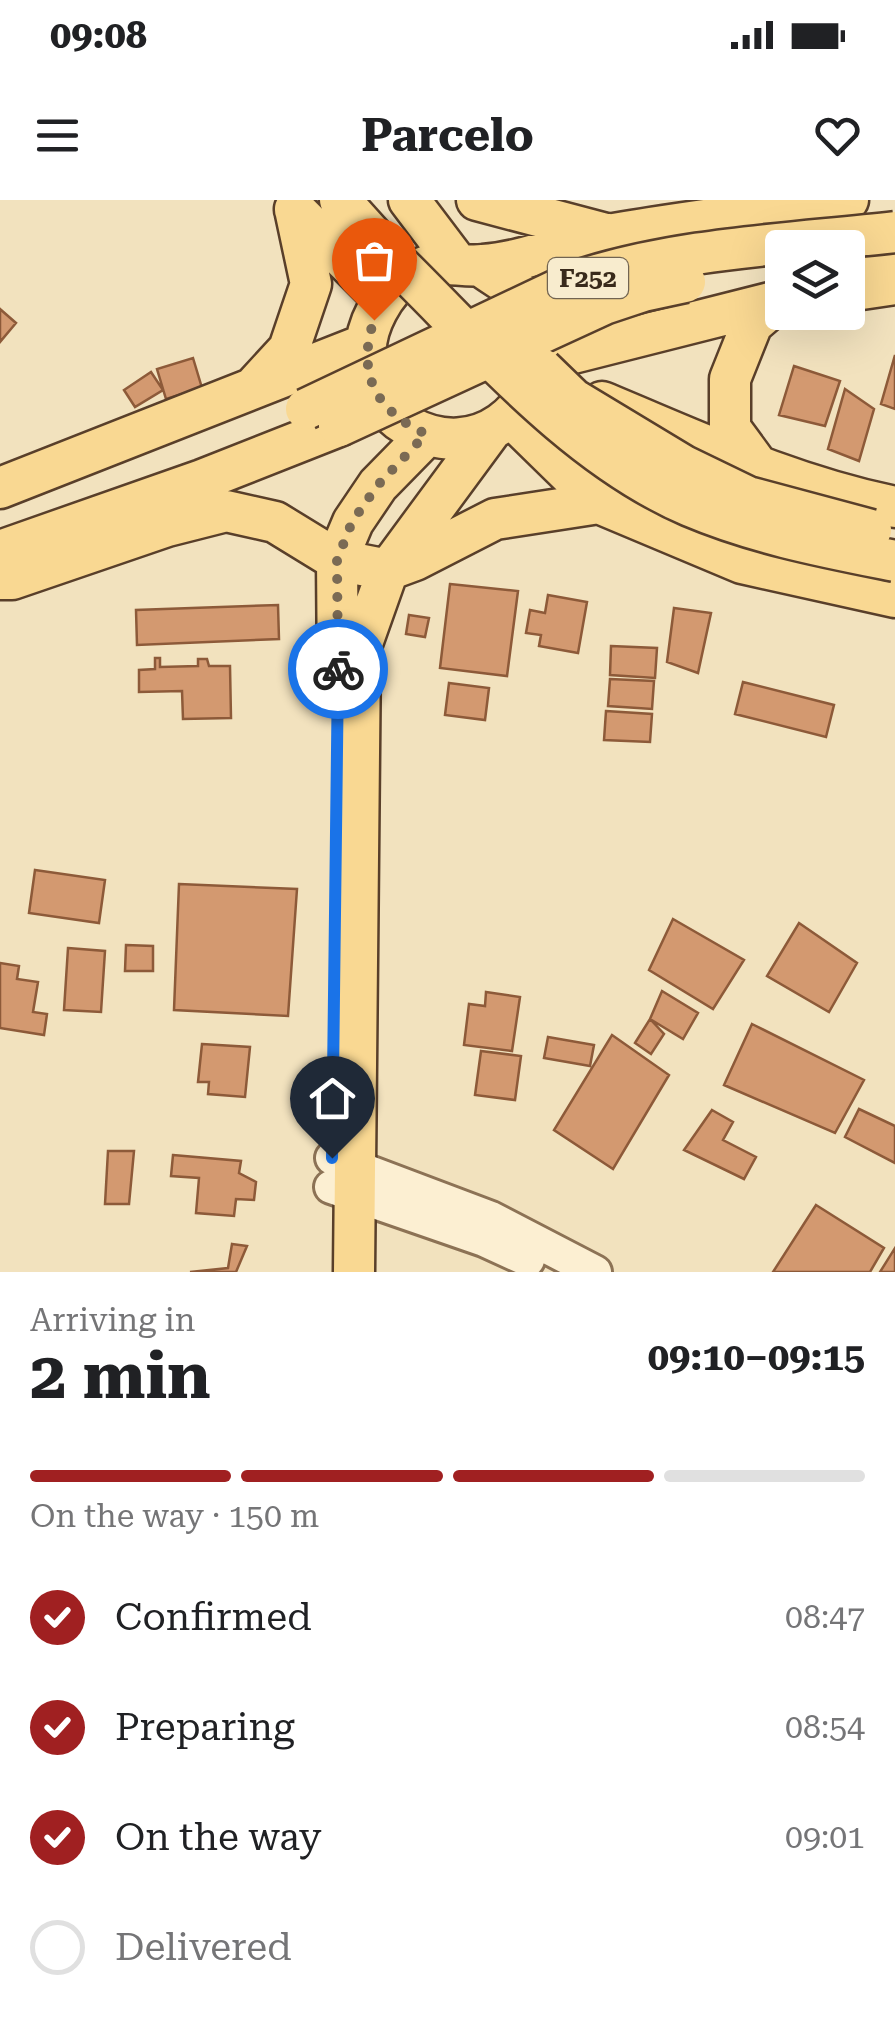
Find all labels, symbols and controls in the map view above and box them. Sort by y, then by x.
text: 09:08 [50,13,147,57]
icon: menu [30,108,85,163]
icon: heart [810,108,865,163]
text: Parcelo [361,109,534,162]
pin [332,218,417,321]
map controls [765,230,865,330]
button: layers [765,230,865,330]
icon: bag [347,233,402,288]
road number: F252 [548,258,628,298]
courier [288,619,388,719]
icon: bike [311,642,366,697]
pin [290,1056,375,1159]
icon: home [305,1071,360,1126]
text: Arriving in [30,1301,195,1339]
text: 09:10–09:15 [648,1335,865,1379]
text: 2 min [30,1338,211,1414]
text: On the way · 150 m [30,1497,319,1535]
icon: check [30,1590,85,1645]
text: Confirmed [115,1595,312,1639]
text: 08:47 [785,1598,865,1636]
icon: check [30,1700,85,1755]
text: Preparing [115,1705,295,1749]
text: 08:54 [785,1708,865,1746]
icon: check [30,1810,85,1865]
text: On the way [115,1815,321,1859]
text: 09:01 [785,1818,865,1856]
text: Delivered [115,1925,292,1969]

